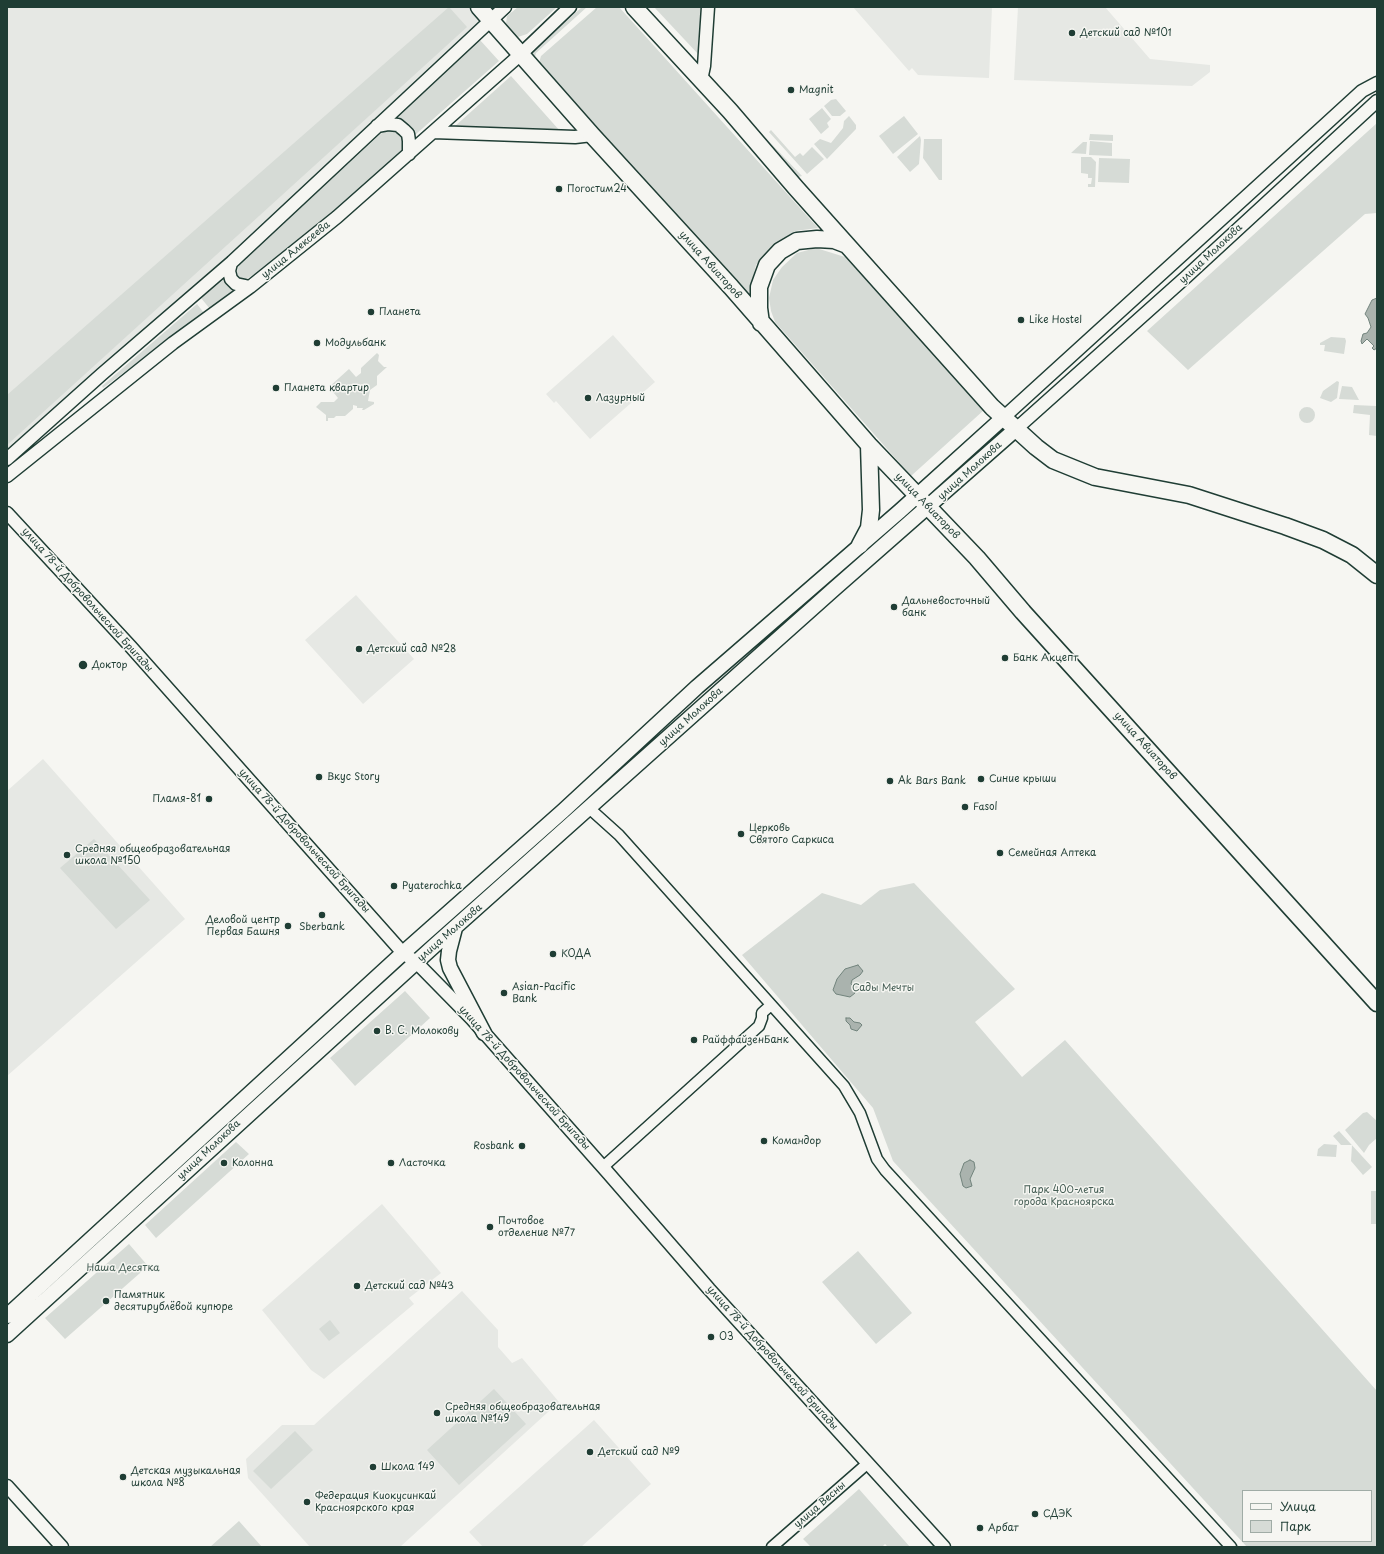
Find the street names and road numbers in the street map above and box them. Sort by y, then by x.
street label: улица Алексеева [259,219,333,281]
street label: улица Молокова [1177,222,1245,286]
street label: улица Авиаторов [676,229,744,301]
street label: улица Молокова [936,439,1004,503]
street label: улица Авиаторов [892,470,962,542]
street label: улица 78-й Добровольческой Бригады [19,525,155,675]
street label: улица Молокова [657,685,725,749]
street label: улица Авиаторов [1111,710,1179,782]
street label: улица 78-й Добровольческой Бригады [236,766,372,916]
street label: улица Молокова [415,902,485,964]
street label: улица 78-й Добровольческой Бригады [456,1003,592,1153]
street label: улица Молокова [175,1118,243,1182]
street label: улица 78-й Добровольческой Бригады [704,1283,840,1433]
street label: улица Весны [792,1479,848,1531]

